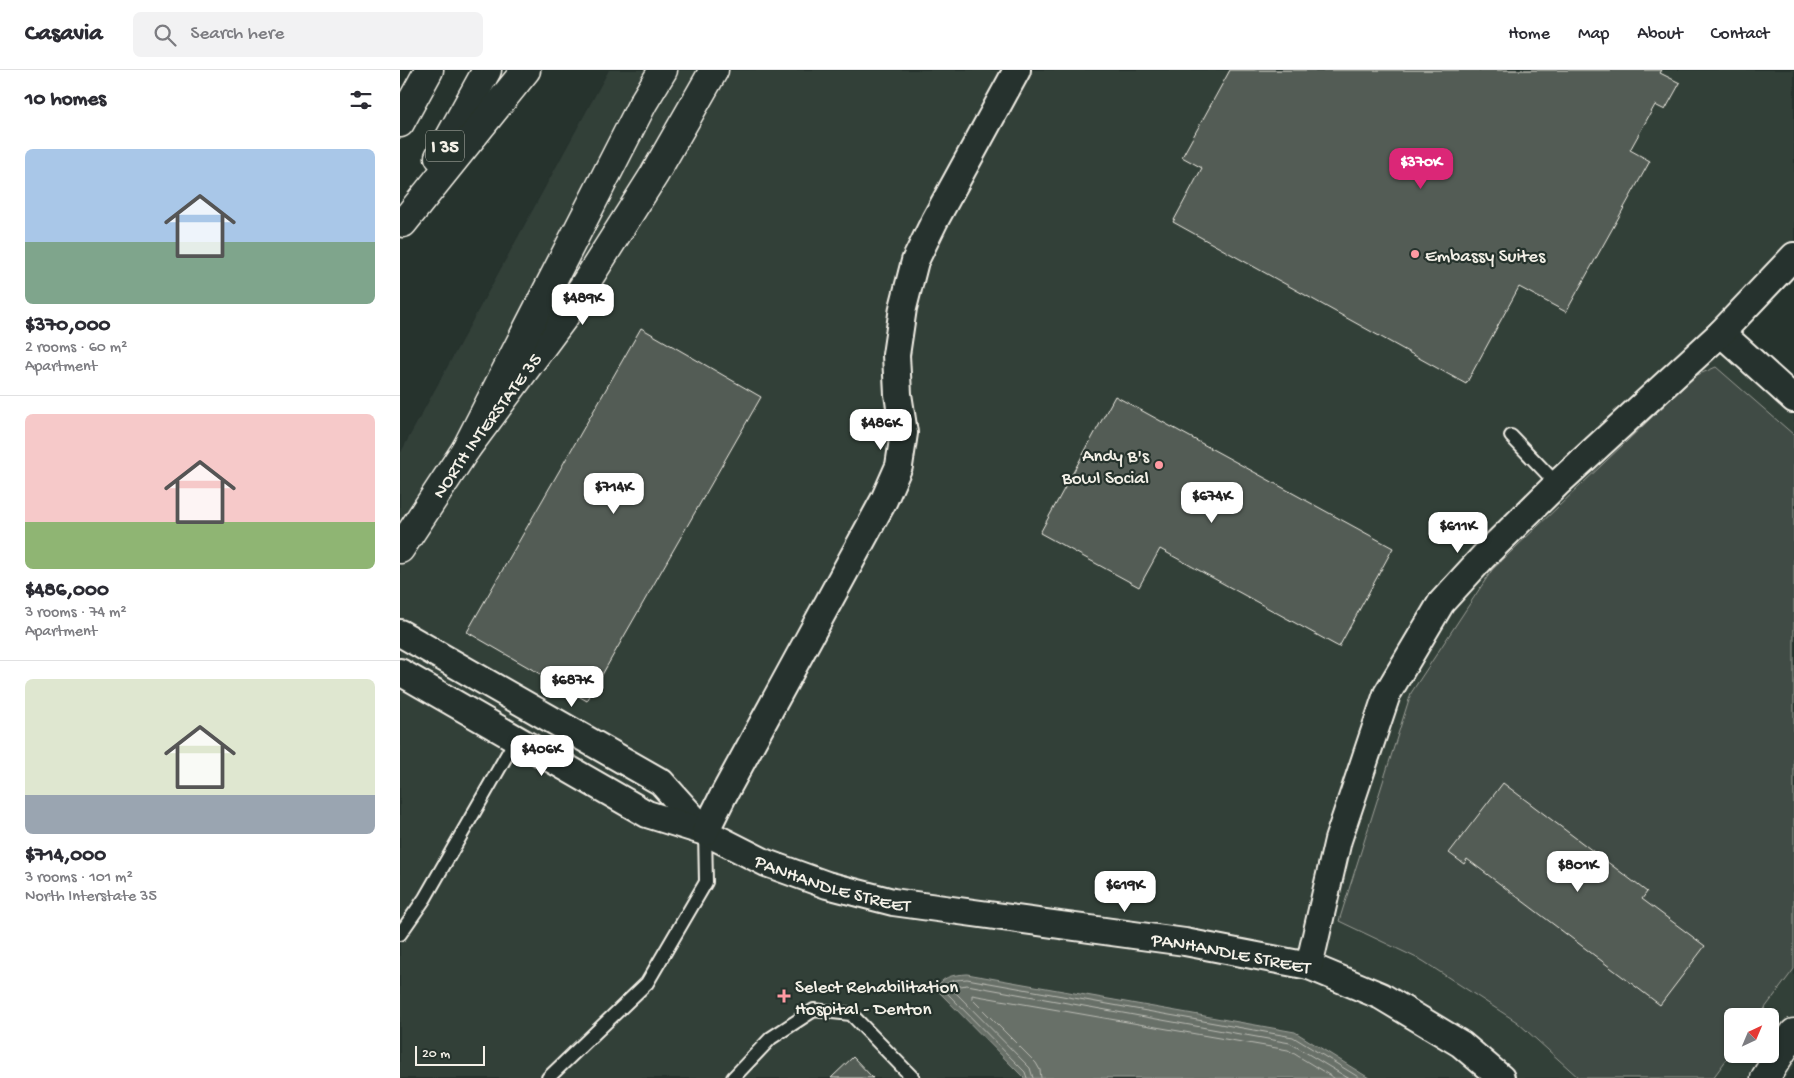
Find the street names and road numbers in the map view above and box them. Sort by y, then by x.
road number: I 35 [426,130,464,162]
street label: NORTH INTERSTATE 35 [429,350,548,504]
street label: PANHANDLE STREET [749,851,912,919]
street label: PANHANDLE STREET [1149,929,1313,981]

